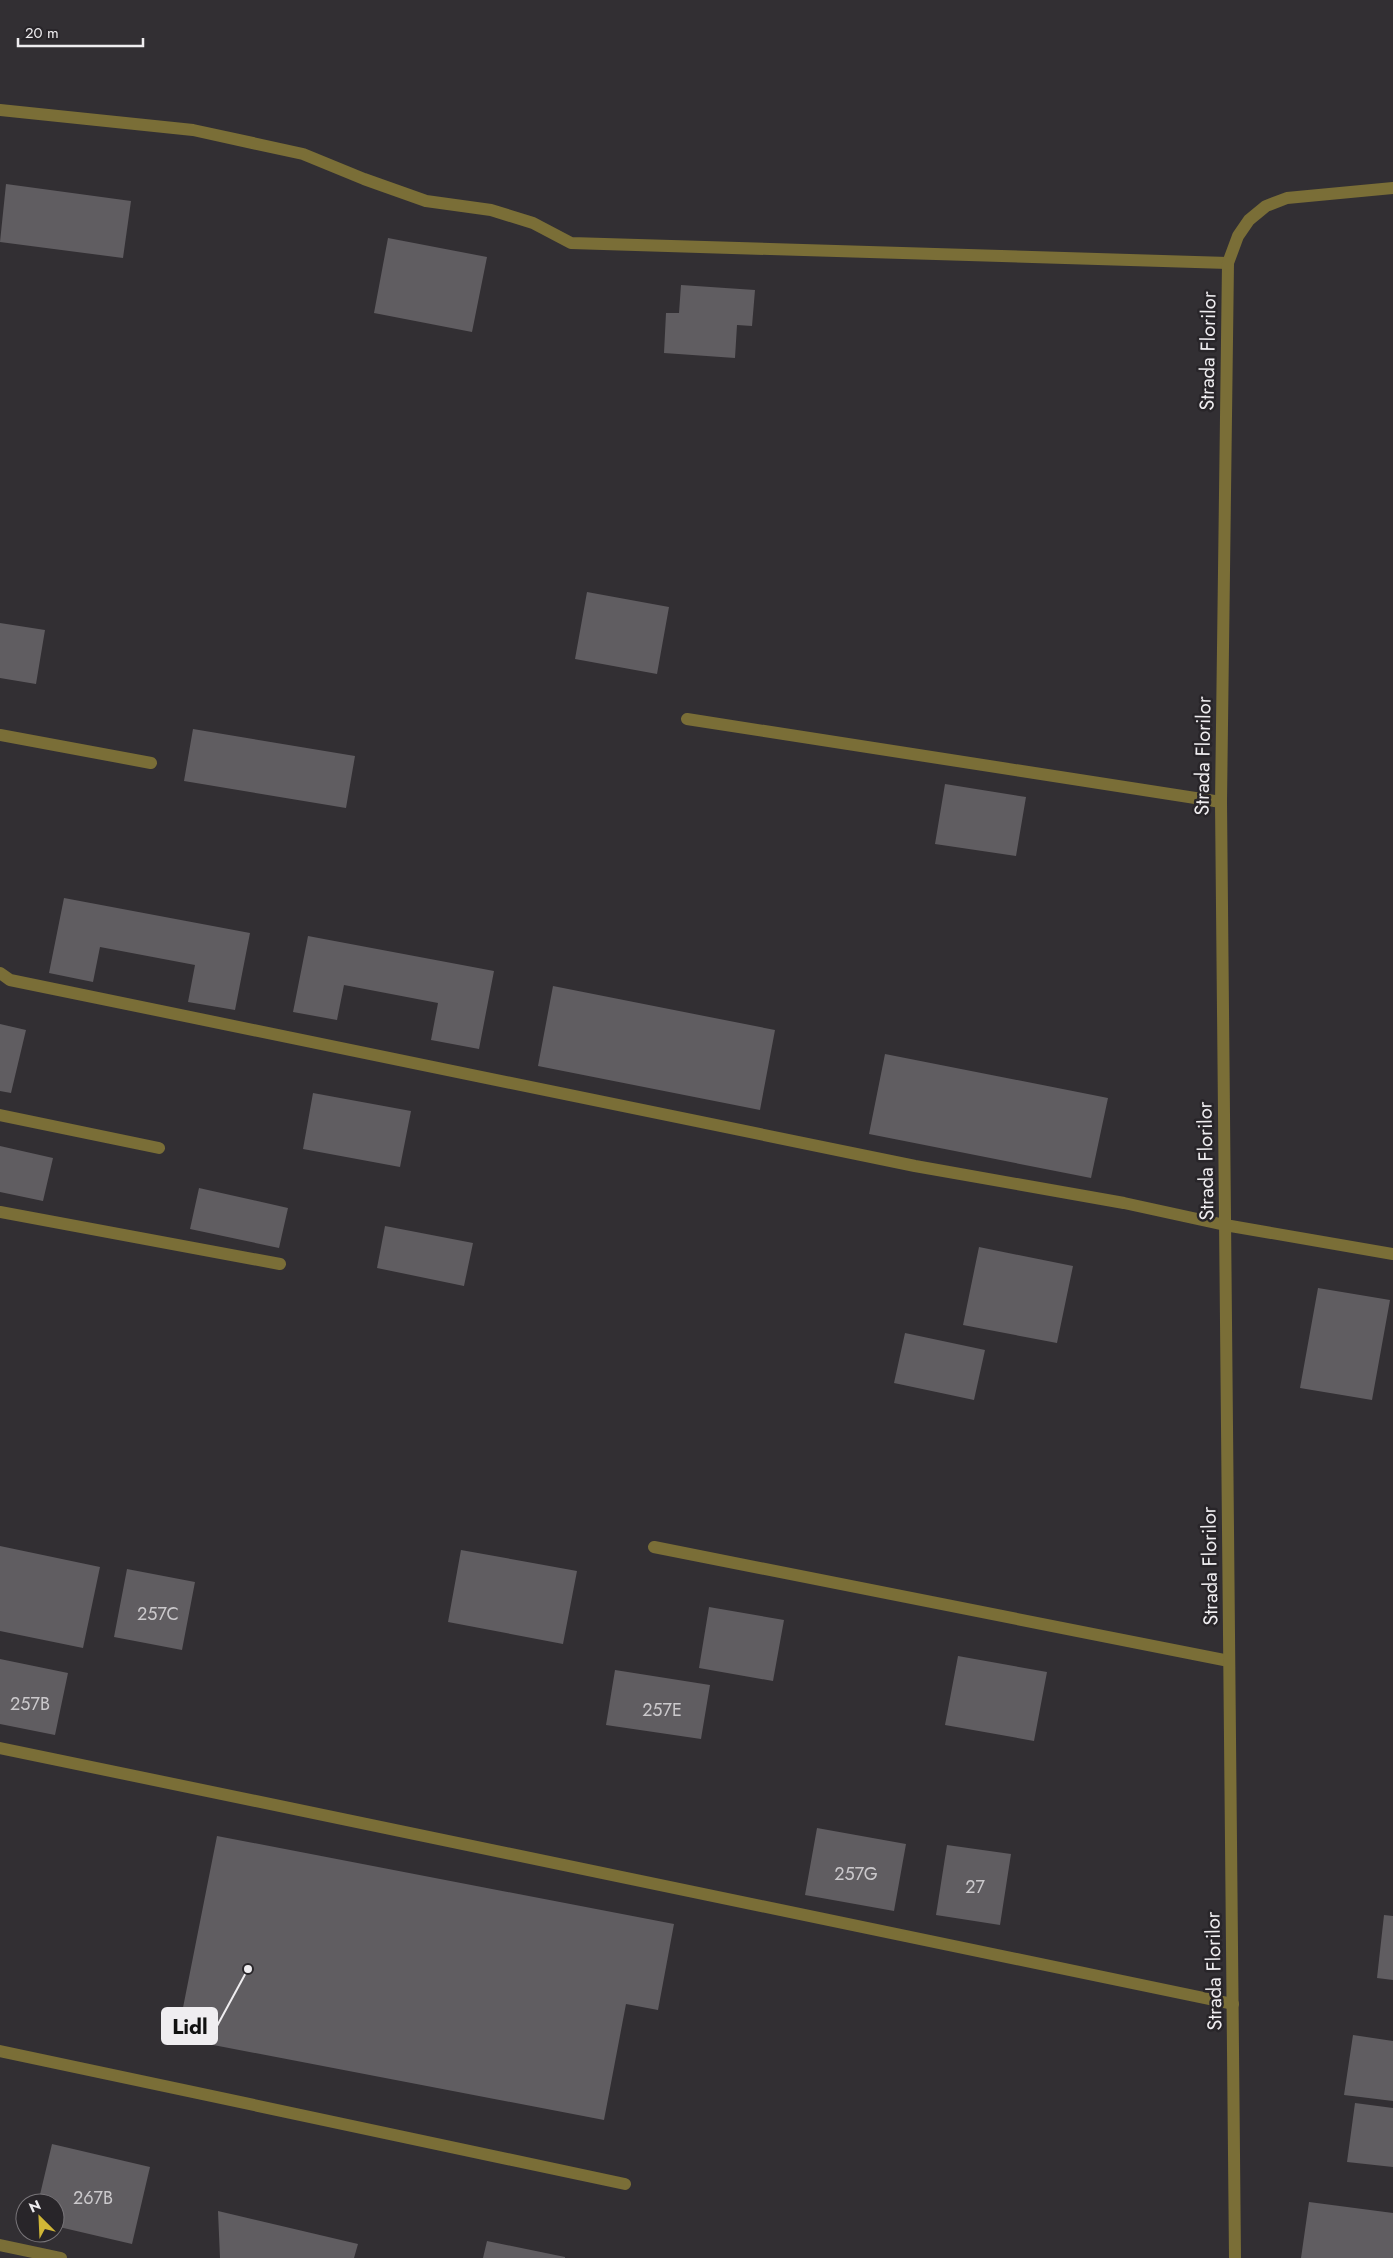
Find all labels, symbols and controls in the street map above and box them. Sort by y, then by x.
scale bar [18,15,142,47]
text: 20 m [25,22,59,44]
street label: Strada Florilor [1192,291,1224,411]
street label: Strada Florilor [1187,696,1219,816]
street label: Strada Florilor [1190,1101,1222,1221]
street label: Strada Florilor [1194,1506,1226,1626]
house number: 257C [137,1601,179,1627]
house number: 257B [10,1691,50,1717]
house number: 257E [642,1697,682,1723]
house number: 257G [834,1861,878,1887]
house number: 27 [965,1874,985,1900]
street label: Strada Florilor [1198,1911,1230,2031]
callout: Lidl [162,2008,217,2044]
text: Lidl [172,2012,208,2042]
house number: 267B [73,2185,113,2211]
north arrow [15,2193,65,2243]
text: N [26,2195,44,2218]

